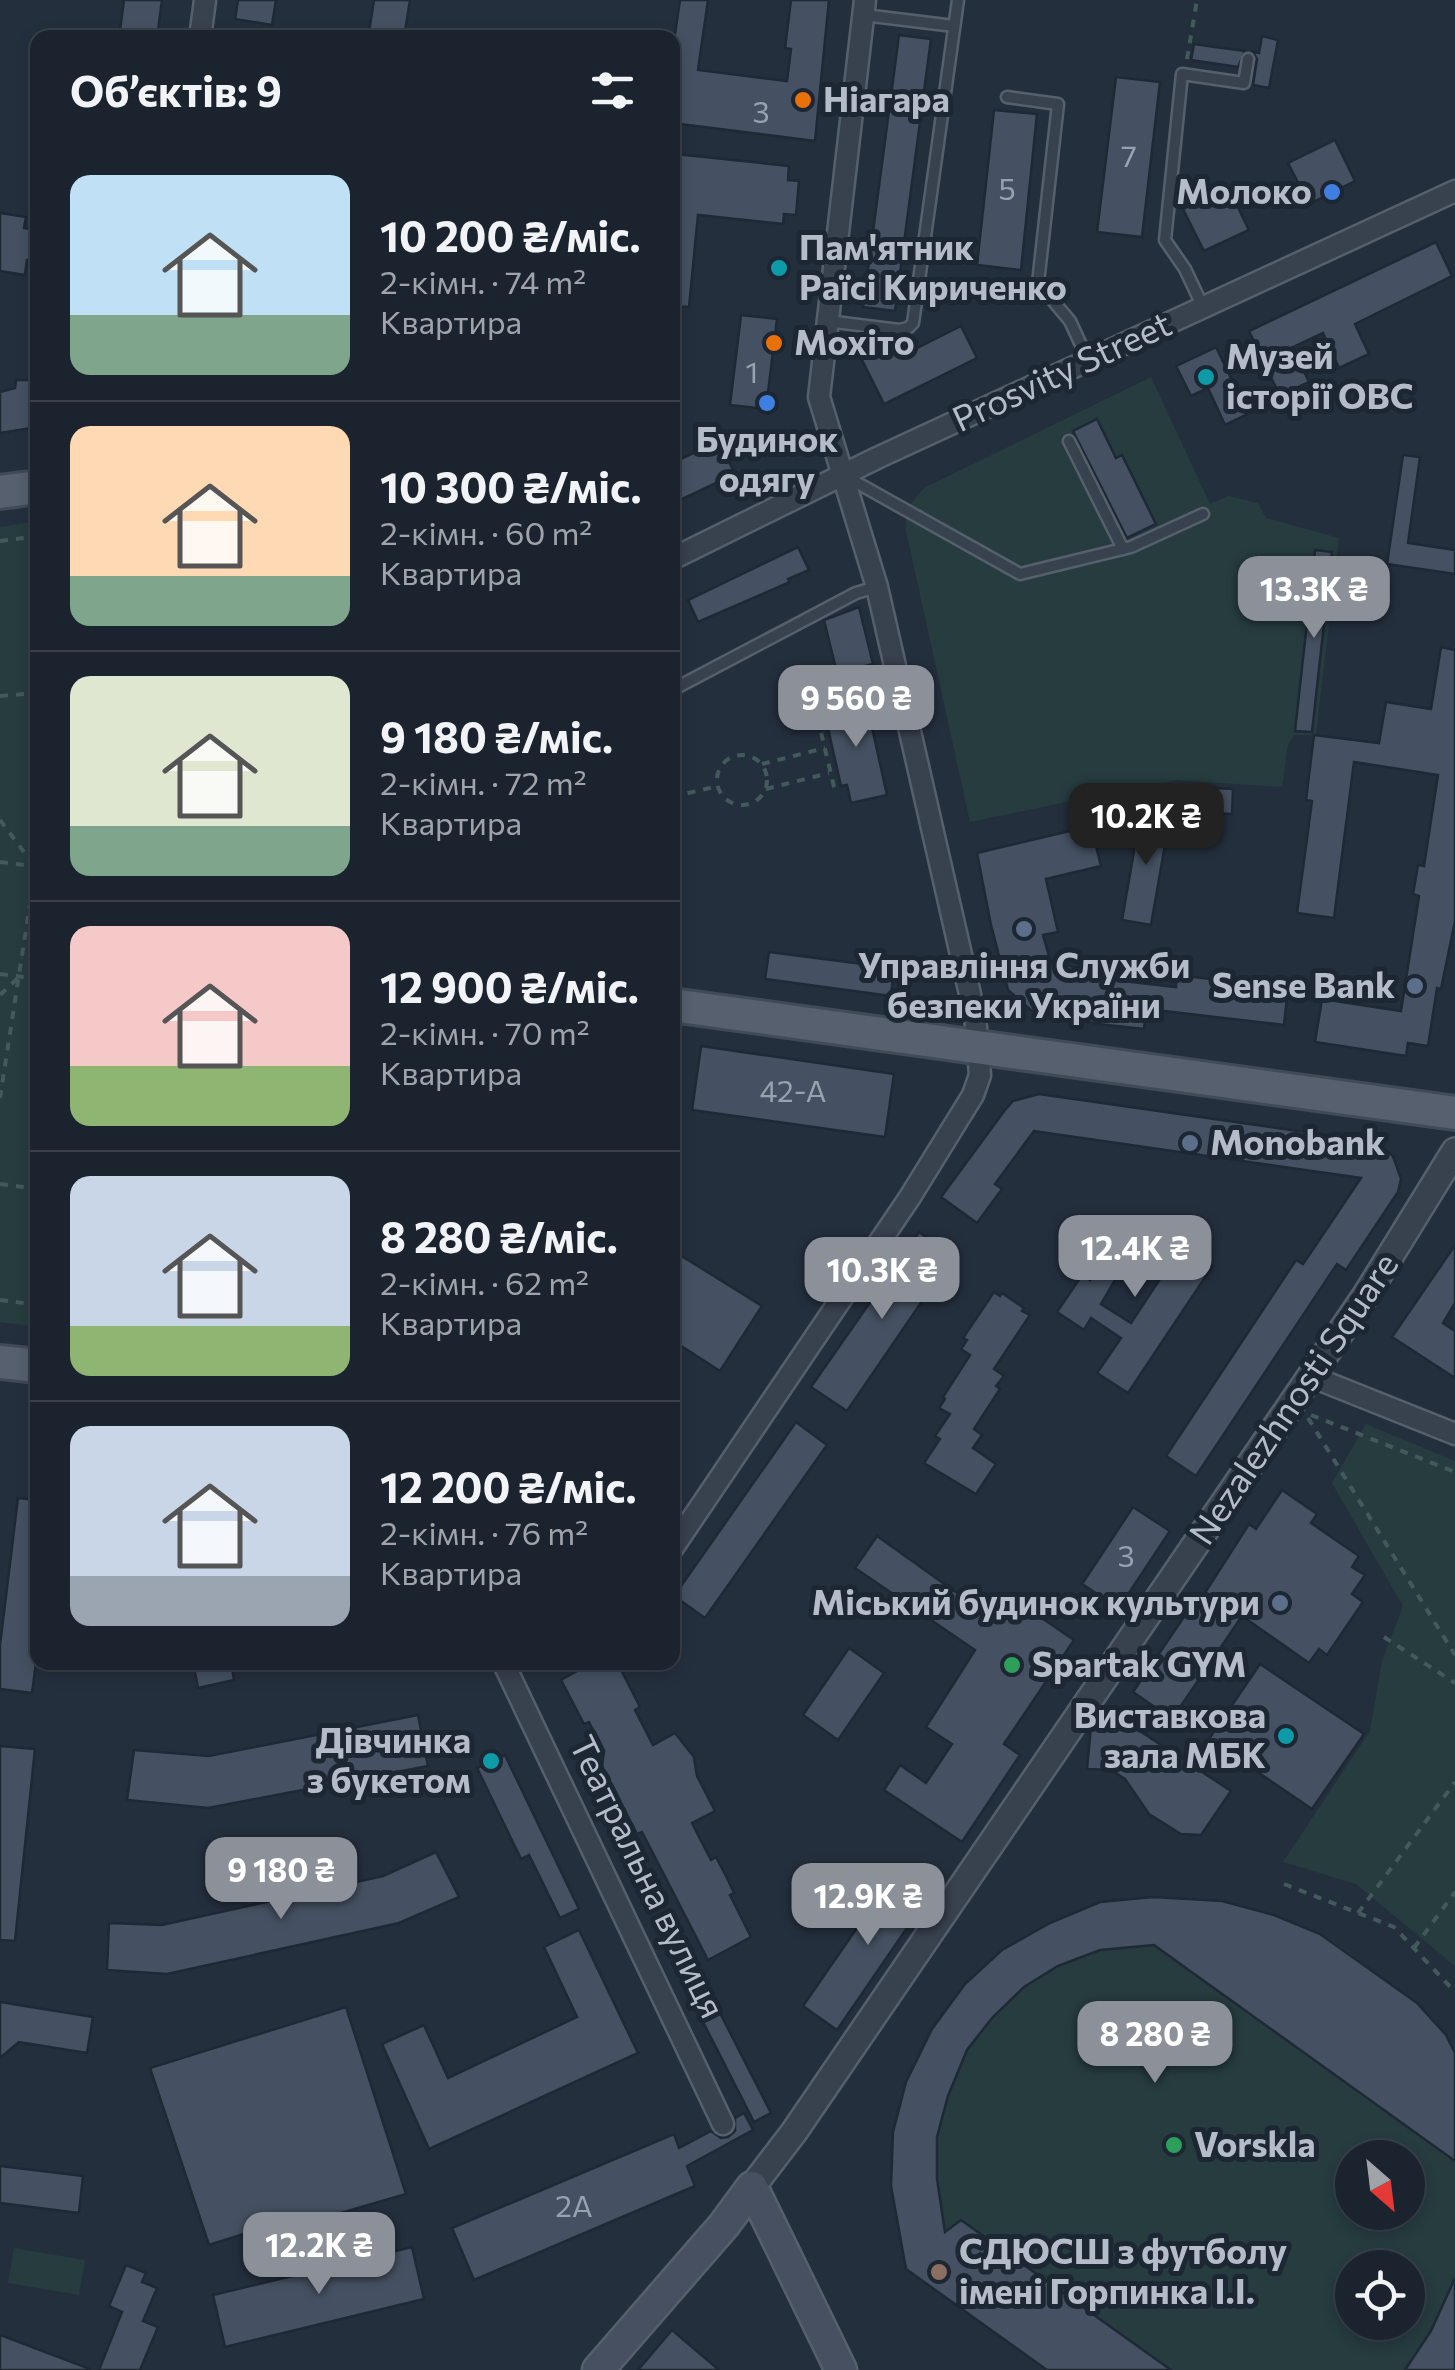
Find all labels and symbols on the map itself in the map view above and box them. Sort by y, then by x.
place label: Ніагара [823,76,950,119]
marker: Ніагара [792,89,814,111]
house number: 3 [752,92,770,129]
house number: 7 [1121,136,1137,173]
place label: Молоко [1176,168,1312,211]
house number: 5 [998,169,1016,206]
marker: Молоко [1321,181,1343,203]
place label: Пам'ятник Раїсі Кириченко [799,224,1067,307]
marker: Пам'ятник Раїсі Кириченко [768,257,790,279]
street label: Prosvity Street [945,300,1177,439]
place label: Мохіто [794,319,915,362]
marker: Мохіто [763,332,785,354]
place label: Музей історії ОВС [1226,333,1414,416]
house number: 1 [746,352,758,389]
marker: Музей історії ОВС [1195,366,1217,388]
marker: Будинок одягу [756,392,778,414]
place label: Будинок одягу [696,416,838,499]
pin: 13.3K ₴ [1222,556,1406,641]
pin: 9 560 ₴ [764,665,948,750]
pin: 10.2K ₴ [1054,783,1238,868]
marker: Управління Служби безпеки України [1013,918,1035,940]
place label: Управління Служби безпеки України [858,942,1190,1025]
place label: Sense Bank [1212,962,1395,1005]
marker: Sense Bank [1404,975,1426,997]
house number: 42-А [760,1071,826,1108]
place label: Monobank [1210,1119,1385,1162]
marker: Monobank [1179,1132,1201,1154]
pin: 12.4K ₴ [1043,1215,1227,1300]
pin: 10.3K ₴ [790,1237,974,1322]
street label: Nezalezhnosti Square [1178,1244,1406,1552]
house number: 3 [1117,1536,1135,1573]
place label: Міський будинок культури [812,1579,1260,1622]
marker: Міський будинок культури [1269,1592,1291,1614]
place label: Spartak GYM [1032,1641,1247,1684]
marker: Spartak GYM [1001,1654,1023,1676]
place label: Виставкова зала МБК [1074,1692,1266,1775]
place label: Дівчинка з букетом [307,1717,471,1800]
marker: Виставкова зала МБК [1275,1725,1297,1747]
street label: Театральна вулиця [562,1728,736,2024]
marker: Дівчинка з букетом [480,1750,502,1772]
pin: 9 180 ₴ [189,1837,373,1922]
pin: 12.9K ₴ [776,1863,960,1948]
pin: 8 280 ₴ [1063,2001,1247,2086]
place label: Vorskla [1194,2121,1316,2164]
marker: Vorskla [1163,2134,1185,2156]
north arrow [1335,2140,1425,2230]
house number: 2А [555,2186,593,2223]
pin: 12.2K ₴ [227,2212,411,2297]
place label: СДЮСШ з футболу імені Горпинка І.І. [959,2228,1287,2311]
marker: СДЮСШ з футболу імені Горпинка І.І. [928,2261,950,2283]

